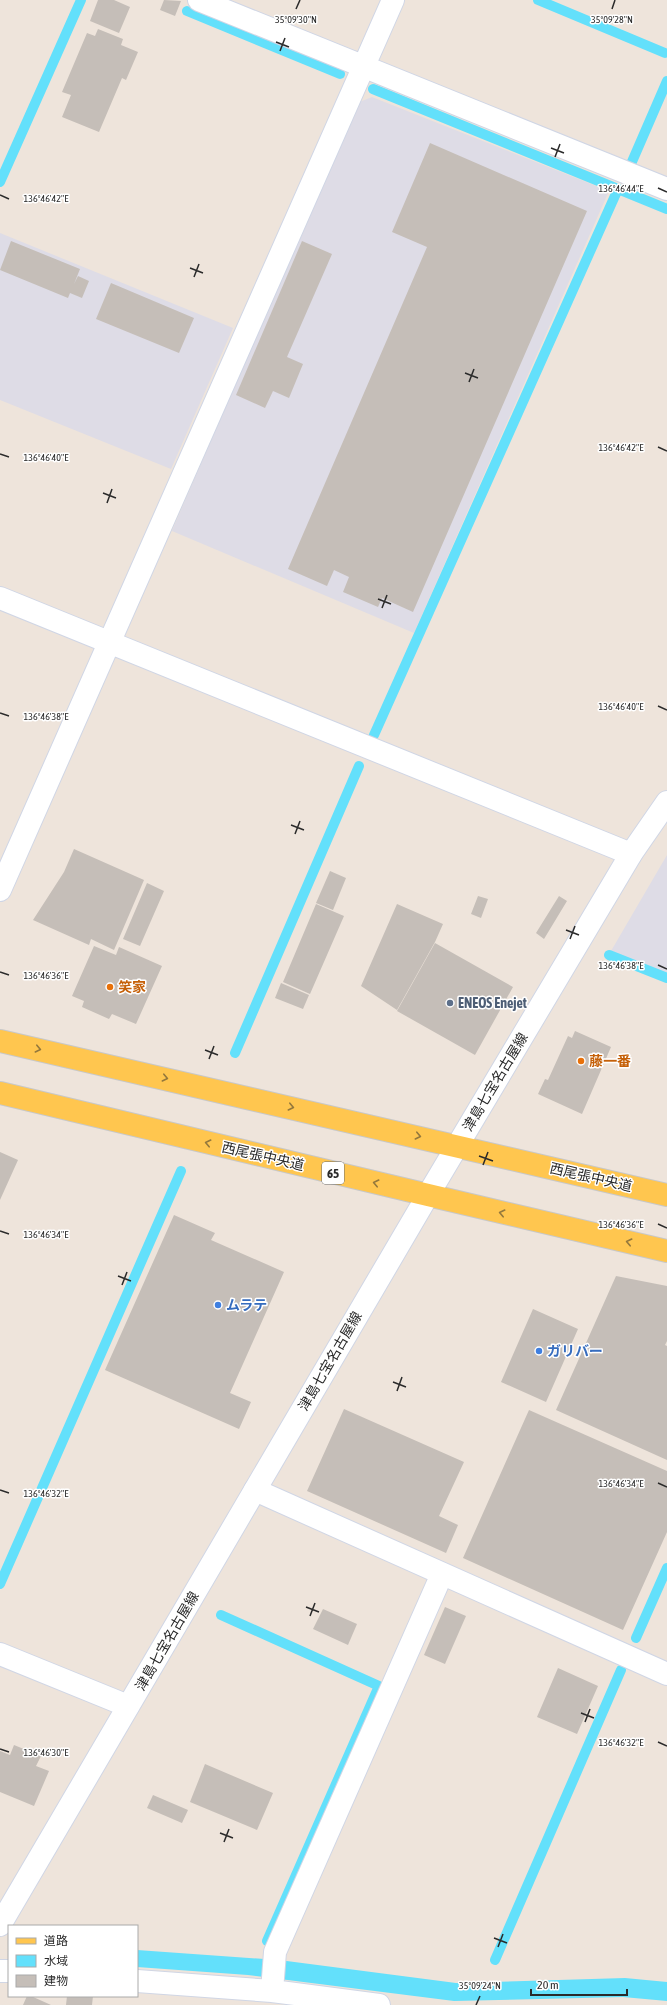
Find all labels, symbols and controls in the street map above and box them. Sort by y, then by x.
text: 35°09'30"N [275,14,317,25]
text: 35°09'28"N [591,14,633,25]
text: 136°46'44"E [599,183,644,194]
text: 136°46'42"E [24,193,69,204]
text: 136°46'42"E [599,442,644,453]
text: 136°46'40"E [24,452,69,463]
text: 136°46'40"E [599,701,644,712]
text: 136°46'38"E [24,711,69,722]
text: 136°46'38"E [599,960,644,971]
text: 136°46'36"E [24,970,69,981]
place label: 笑家 [118,979,146,995]
marker: 笑家 [105,982,115,992]
place label: ENEOS Enejet [458,995,527,1011]
marker: ENEOS Enejet [445,998,455,1008]
street label: 津島七宝名古屋線 [459,1030,531,1134]
one-way arrow [35,1045,41,1053]
place label: 藤一番 [589,1053,631,1069]
marker: 藤一番 [576,1056,586,1066]
one-way arrow [162,1074,168,1082]
one-way arrow [288,1103,295,1111]
one-way arrow [415,1132,421,1140]
one-way arrow [205,1139,212,1148]
street label: 西尾張中央道 [220,1139,306,1173]
street label: 西尾張中央道 [548,1160,634,1194]
road number: 65 [322,1162,344,1184]
one-way arrow [373,1179,380,1188]
one-way arrow [499,1209,505,1217]
text: 136°46'36"E [599,1219,644,1230]
text: 136°46'34"E [24,1229,69,1240]
one-way arrow [626,1238,632,1246]
place label: ムラテ [226,1297,267,1313]
marker: ムラテ [213,1300,223,1310]
street label: 津島七宝名古屋線 [295,1309,365,1413]
place label: ガリバー [547,1343,603,1359]
marker: ガリバー [534,1346,544,1356]
text: 136°46'34"E [599,1478,644,1489]
text: 136°46'32"E [24,1488,69,1499]
street label: 津島七宝名古屋線 [132,1589,202,1693]
text: 136°46'32"E [599,1737,644,1748]
text: 136°46'30"E [24,1747,69,1758]
legend [8,1925,138,1997]
text: 道路 [44,1934,68,1948]
text: 水域 [44,1954,68,1968]
scale bar [531,1971,627,1997]
text: 建物 [44,1974,68,1988]
text: 20 m [537,1978,559,1992]
text: 35°09'24"N [459,1980,501,1991]

